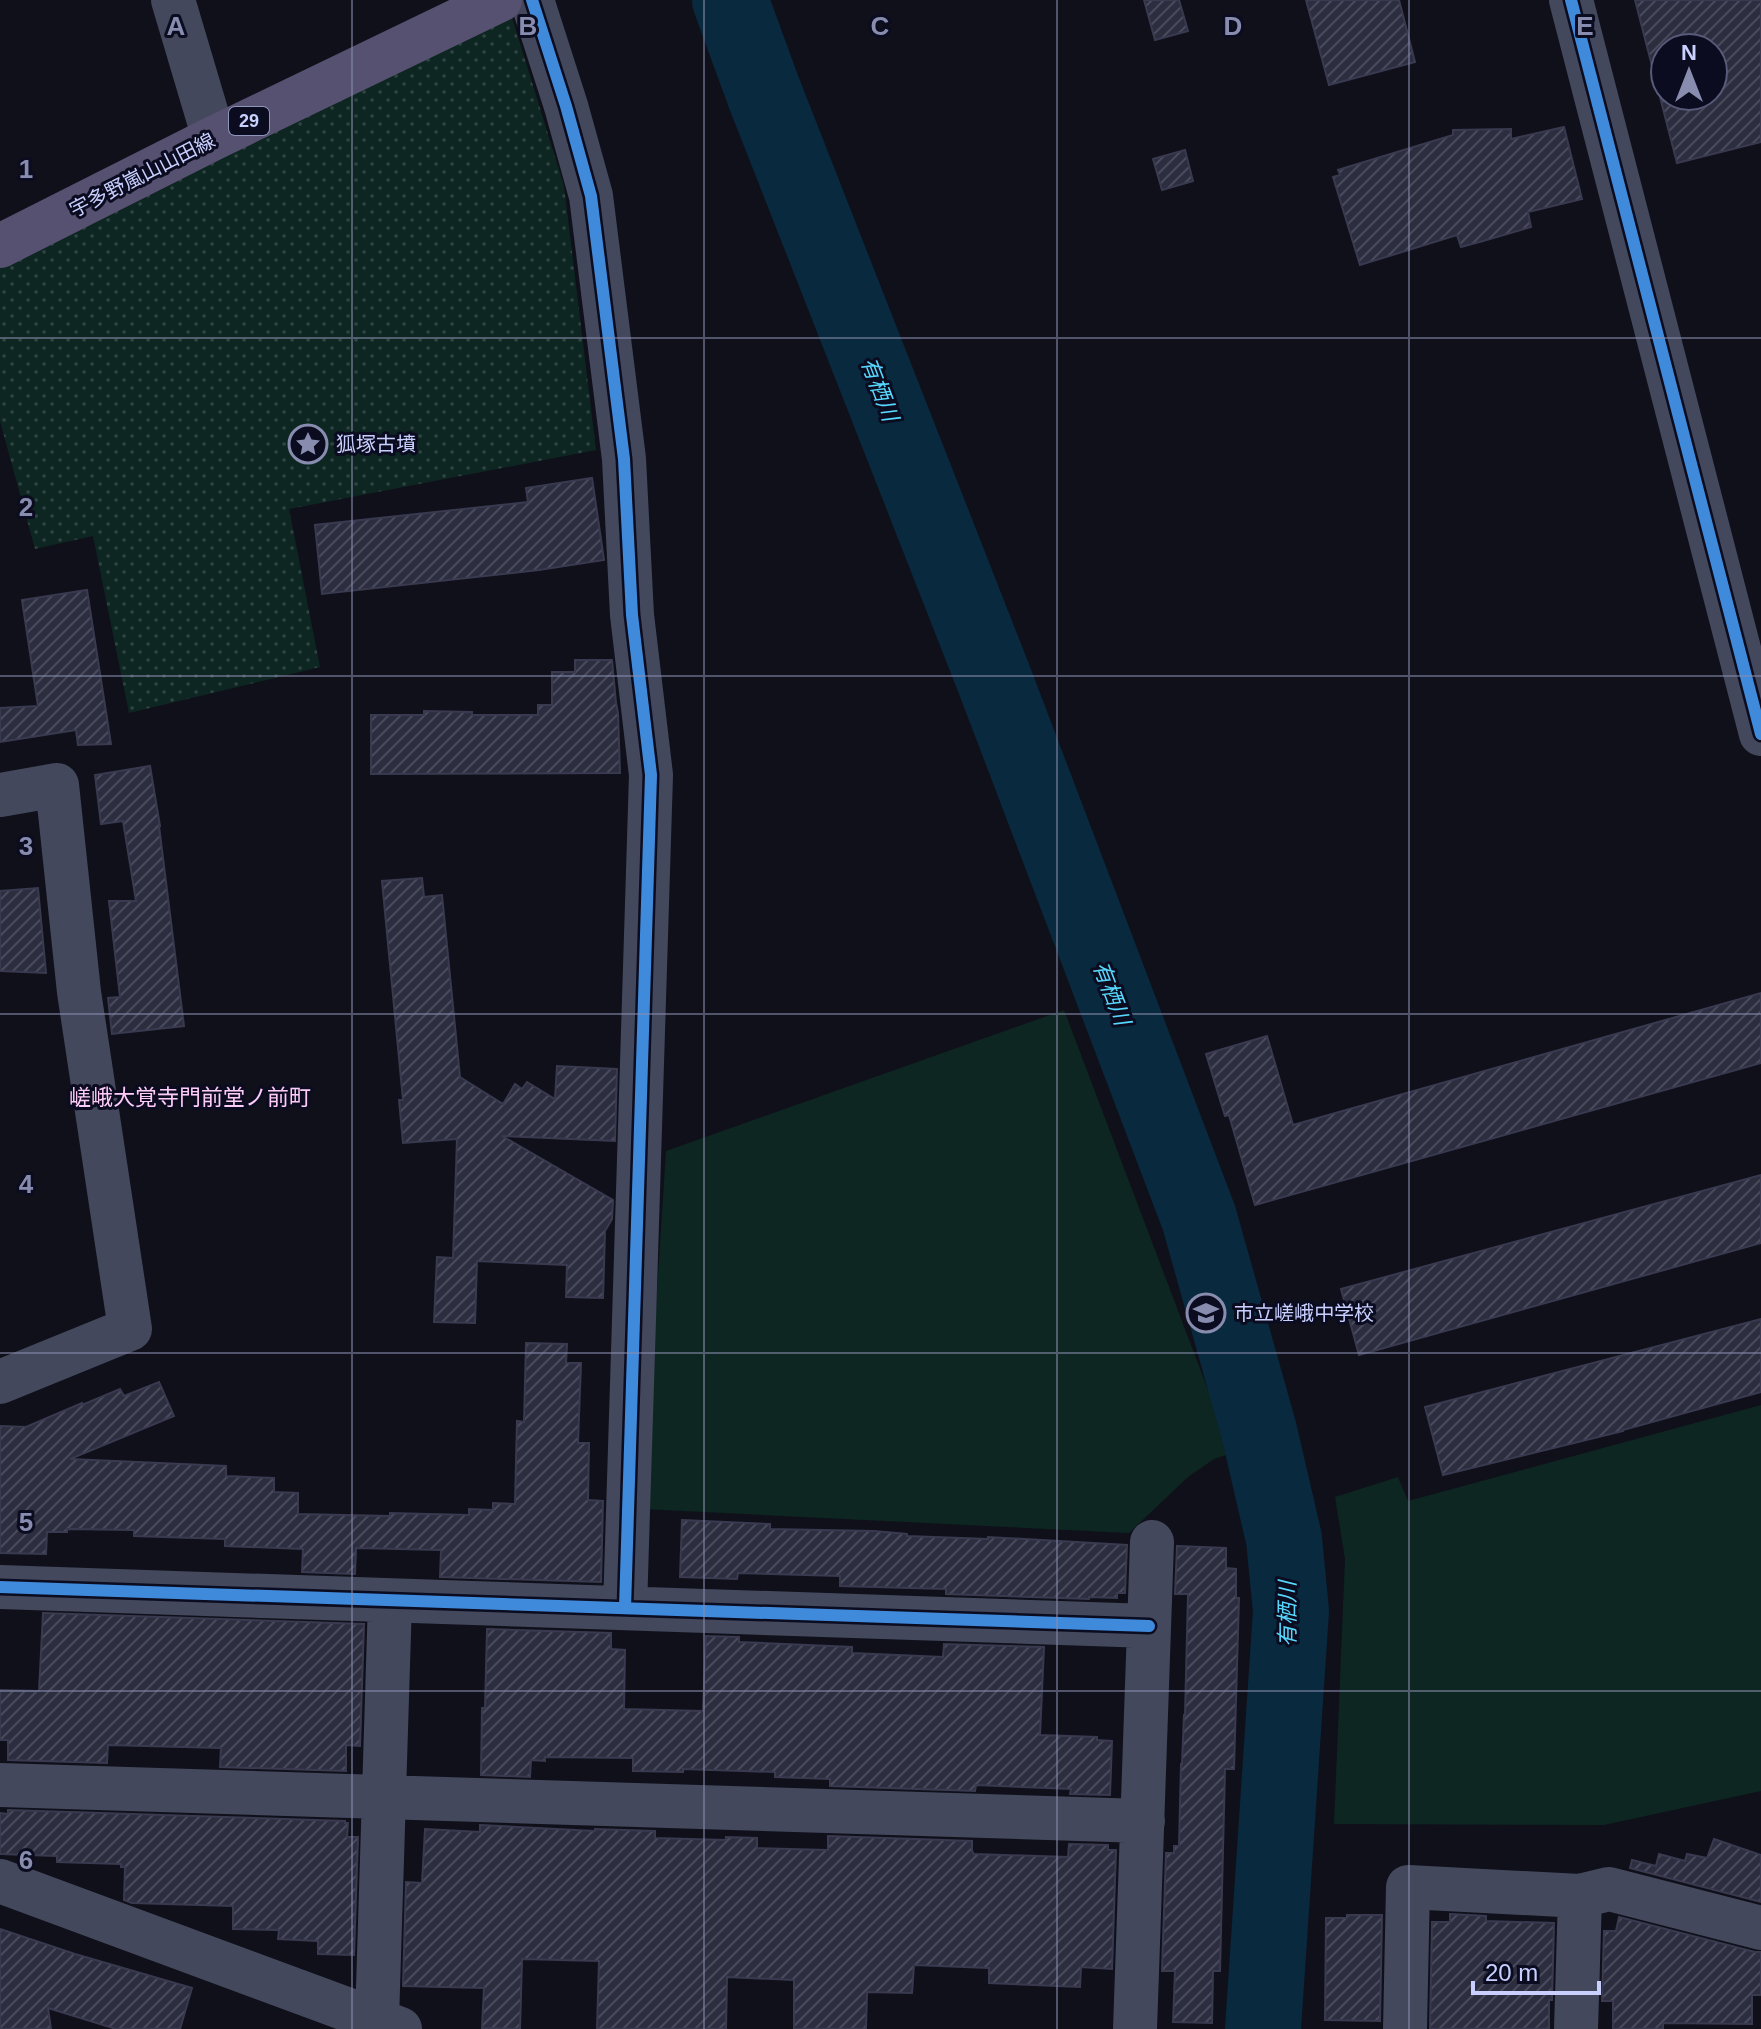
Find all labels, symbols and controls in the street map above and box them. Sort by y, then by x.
text: A [167,11,186,41]
text: B [519,11,537,41]
text: C [871,11,890,41]
text: D [1224,11,1242,41]
text: E [1576,11,1594,41]
north arrow [1649,32,1729,112]
text: N [1681,40,1697,65]
road number: 29 [229,107,269,135]
street label: 宇多野嵐山山田線 [66,129,218,221]
text: 1 [19,154,33,184]
water label: 有栖川 [856,354,904,426]
place icon: 狐塚古墳 [287,423,329,465]
place label: 狐塚古墳 [336,433,416,455]
text: 2 [19,492,33,522]
text: 3 [19,831,33,861]
water label: 有栖川 [1088,958,1136,1030]
district label: 嵯峨大覚寺門前堂ノ前町 [69,1085,311,1110]
text: 4 [19,1169,34,1199]
school or university icon: 市立嵯峨中学校 [1185,1292,1227,1334]
place label: 市立嵯峨中学校 [1234,1302,1374,1324]
text: 5 [19,1507,33,1537]
water label: 有栖川 [1275,1579,1300,1647]
text: 6 [19,1845,33,1875]
scale bar [1473,1945,1599,1995]
text: 20 m [1485,1959,1538,1986]

